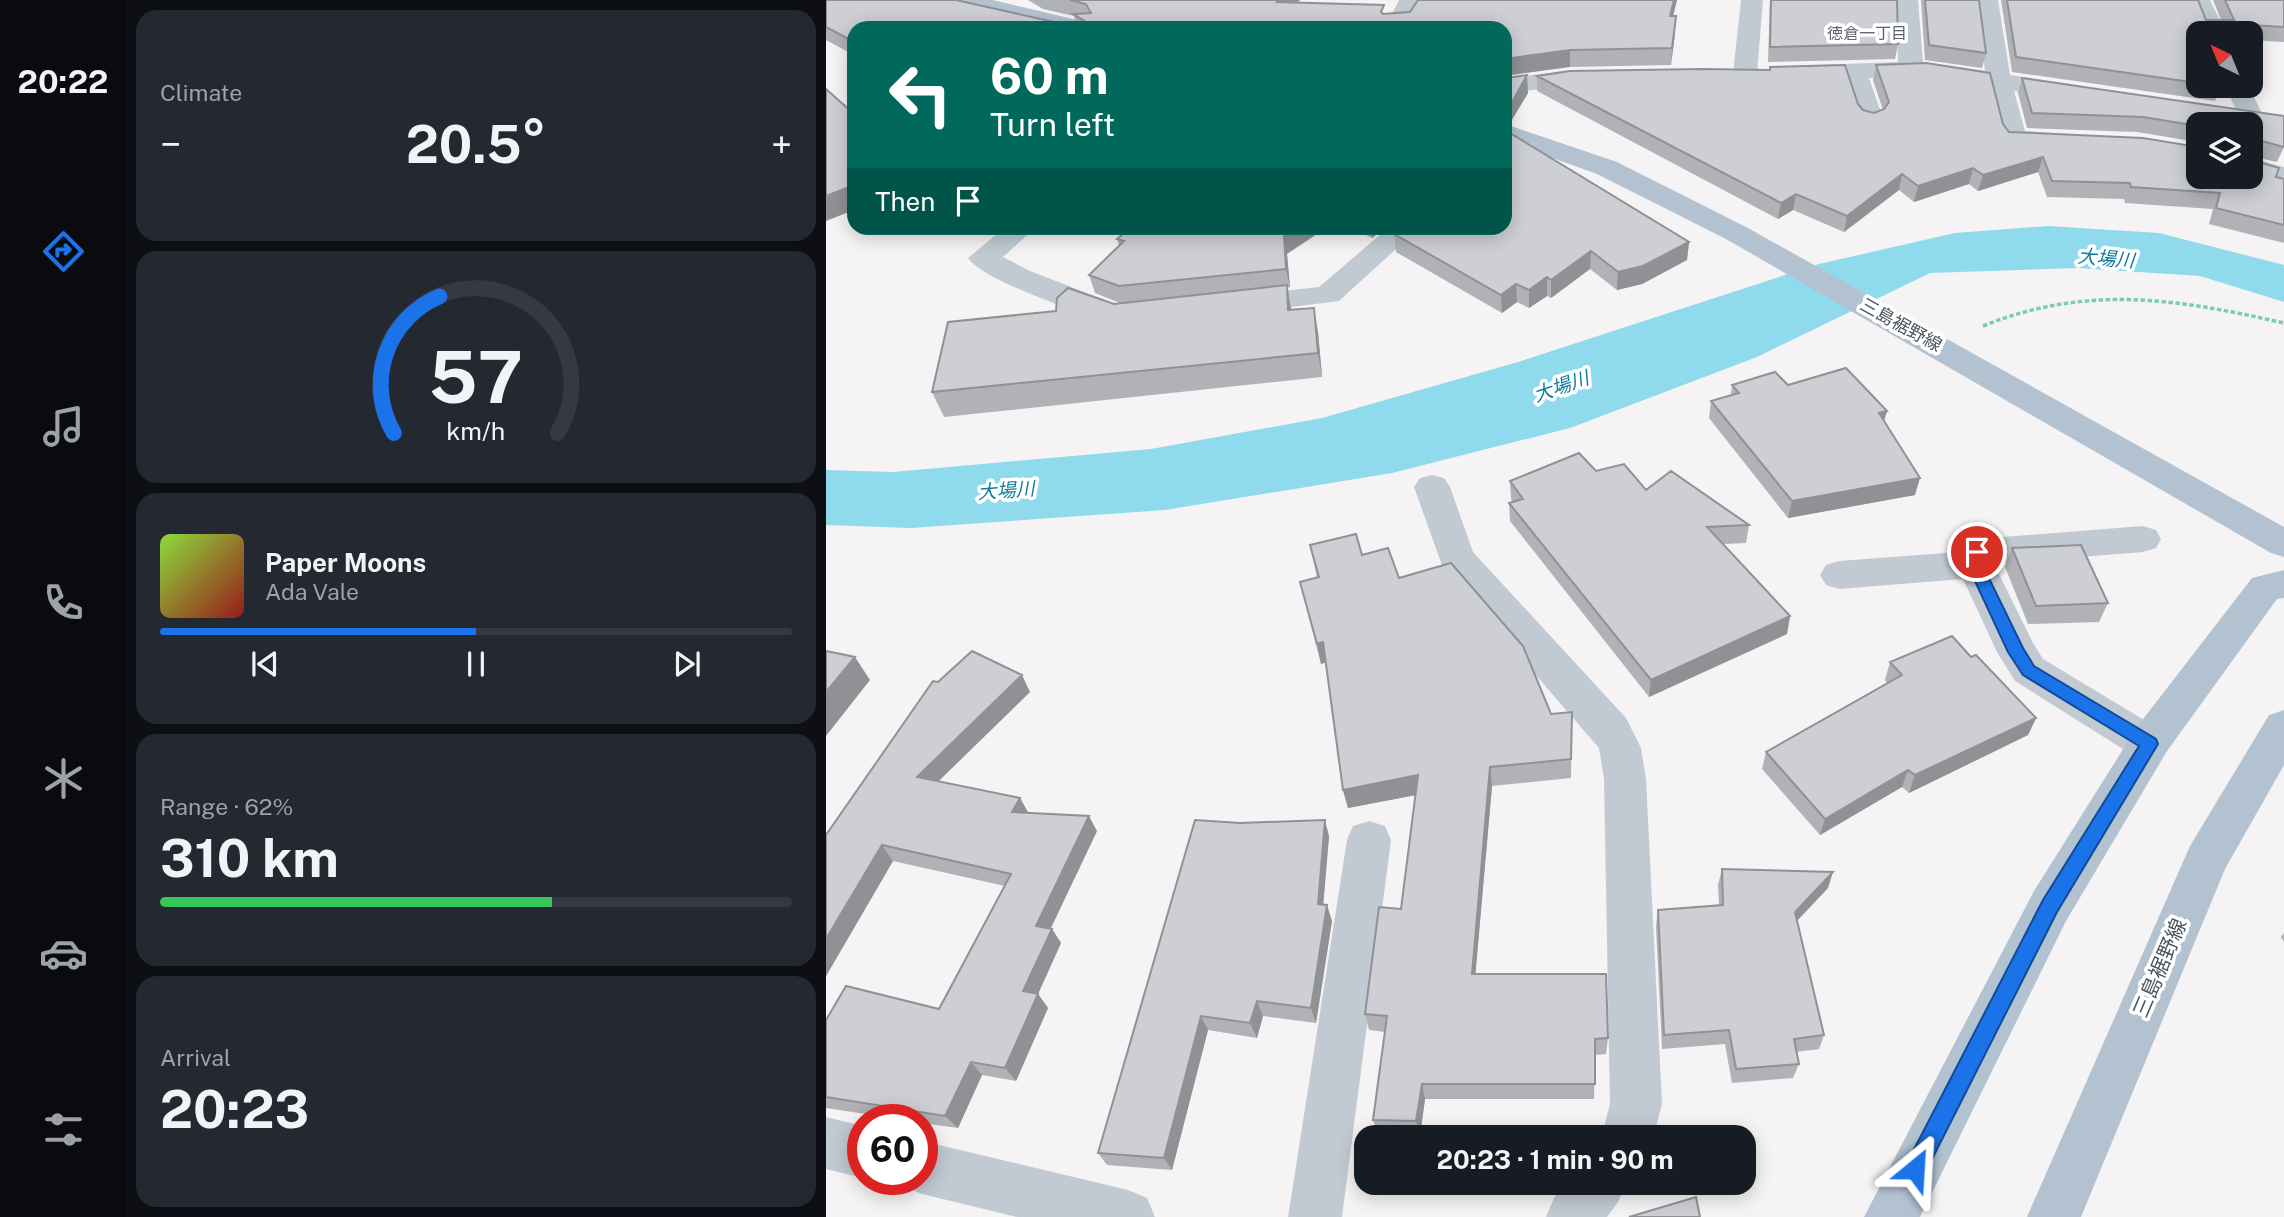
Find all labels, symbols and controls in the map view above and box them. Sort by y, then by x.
north arrow [2186,21,2263,98]
map controls [2186,21,2263,189]
district label: 徳倉一丁目 [1827,24,1907,43]
text: 60 m [990,47,1109,105]
icon: left [875,49,966,140]
text: 20:22 [18,63,108,100]
text: Climate [160,79,242,106]
text: Turn left [990,106,1115,143]
button: layers [2186,112,2263,189]
text: 20.5° [406,114,546,175]
text: − [160,122,181,167]
text: + [771,122,792,167]
icon: arrive [949,182,987,220]
text: Then [875,186,935,217]
icon: directions [39,227,88,276]
water label: 大場川 [2077,245,2137,272]
street label: 三島裾野線 [1857,294,1946,356]
text: 57 [429,335,523,420]
water label: 大場川 [1530,366,1593,406]
icon: music [39,402,88,451]
text: km/h [447,416,505,446]
water label: 大場川 [977,477,1037,503]
pin [1947,522,2007,582]
icon: arrive [1958,533,1996,571]
text: Paper Moons [265,547,426,578]
icon: phone [39,578,88,627]
text: Ada Vale [265,578,359,605]
icon: previous [246,645,284,683]
icon: pause [457,645,495,683]
icon: next [668,645,706,683]
icon: climate [39,754,88,803]
text: Range · 62% [160,793,293,820]
text: 310 km [160,828,339,889]
street label: 三島裾野線 [2128,915,2192,1021]
icon: car [39,929,88,978]
text: Arrival [160,1044,231,1071]
text: 20:23 [160,1079,309,1140]
speed limit sign: 60 [847,1104,938,1195]
icon: filters [39,1105,88,1154]
position arrow [1878,1132,1952,1206]
text: 20:23 · 1 min · 90 m [1436,1144,1674,1175]

